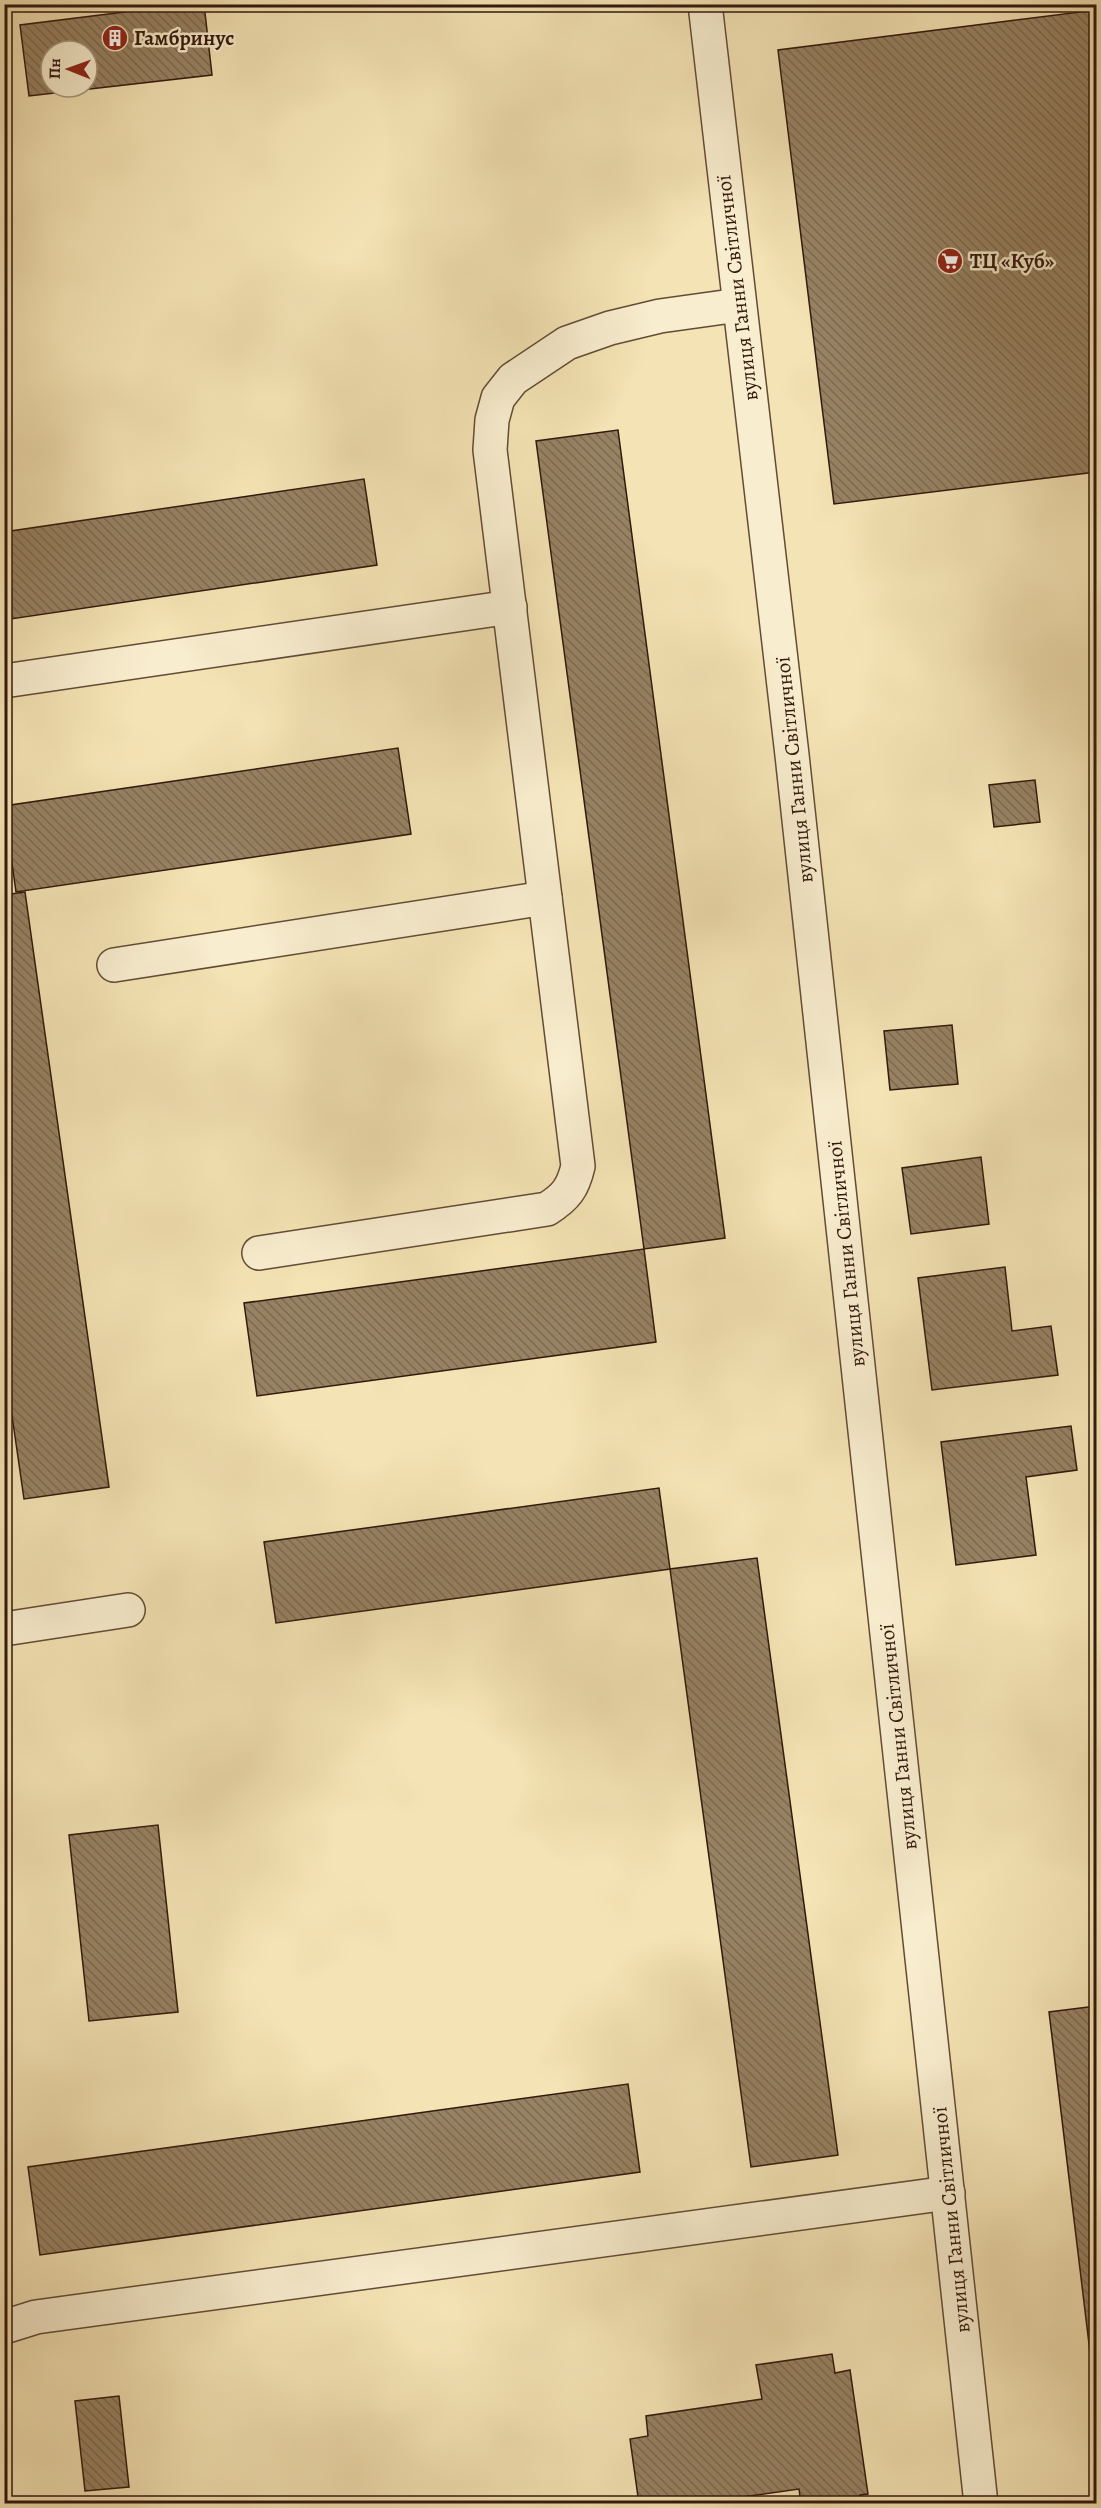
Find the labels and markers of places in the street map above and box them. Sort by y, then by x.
building icon: Гамбринус [100,23,130,53]
place label: Гамбринус [134,24,234,52]
supermarket icon: ТЦ «Куб» [935,246,965,276]
place label: ТЦ «Куб» [970,247,1054,275]

